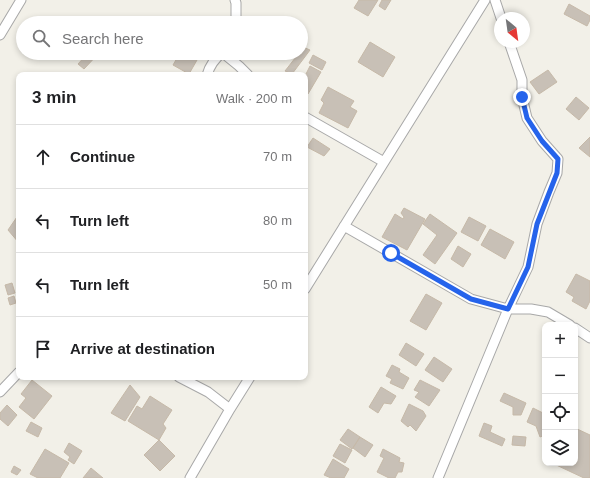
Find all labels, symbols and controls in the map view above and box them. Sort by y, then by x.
north arrow [494,12,530,48]
search box [16,16,308,60]
icon: search [30,27,52,49]
text: Search here [62,30,144,47]
text: 3 min [32,88,76,107]
route end [513,88,531,106]
text: Walk · 200 m [216,91,292,106]
icon: ahead [32,146,54,168]
text: Continue [70,148,135,165]
text: 70 m [263,149,292,164]
icon: left [32,210,54,232]
text: Turn left [70,212,129,229]
text: 80 m [263,213,292,228]
route start [382,244,400,262]
icon: left [32,274,54,296]
text: Turn left [70,276,129,293]
text: 50 m [263,277,292,292]
map controls [542,322,578,466]
button: + [542,322,578,358]
icon: arrive [32,338,54,360]
text: Arrive at destination [70,340,215,357]
button: − [542,358,578,394]
button: locate [542,394,578,430]
button: layers [542,430,578,466]

